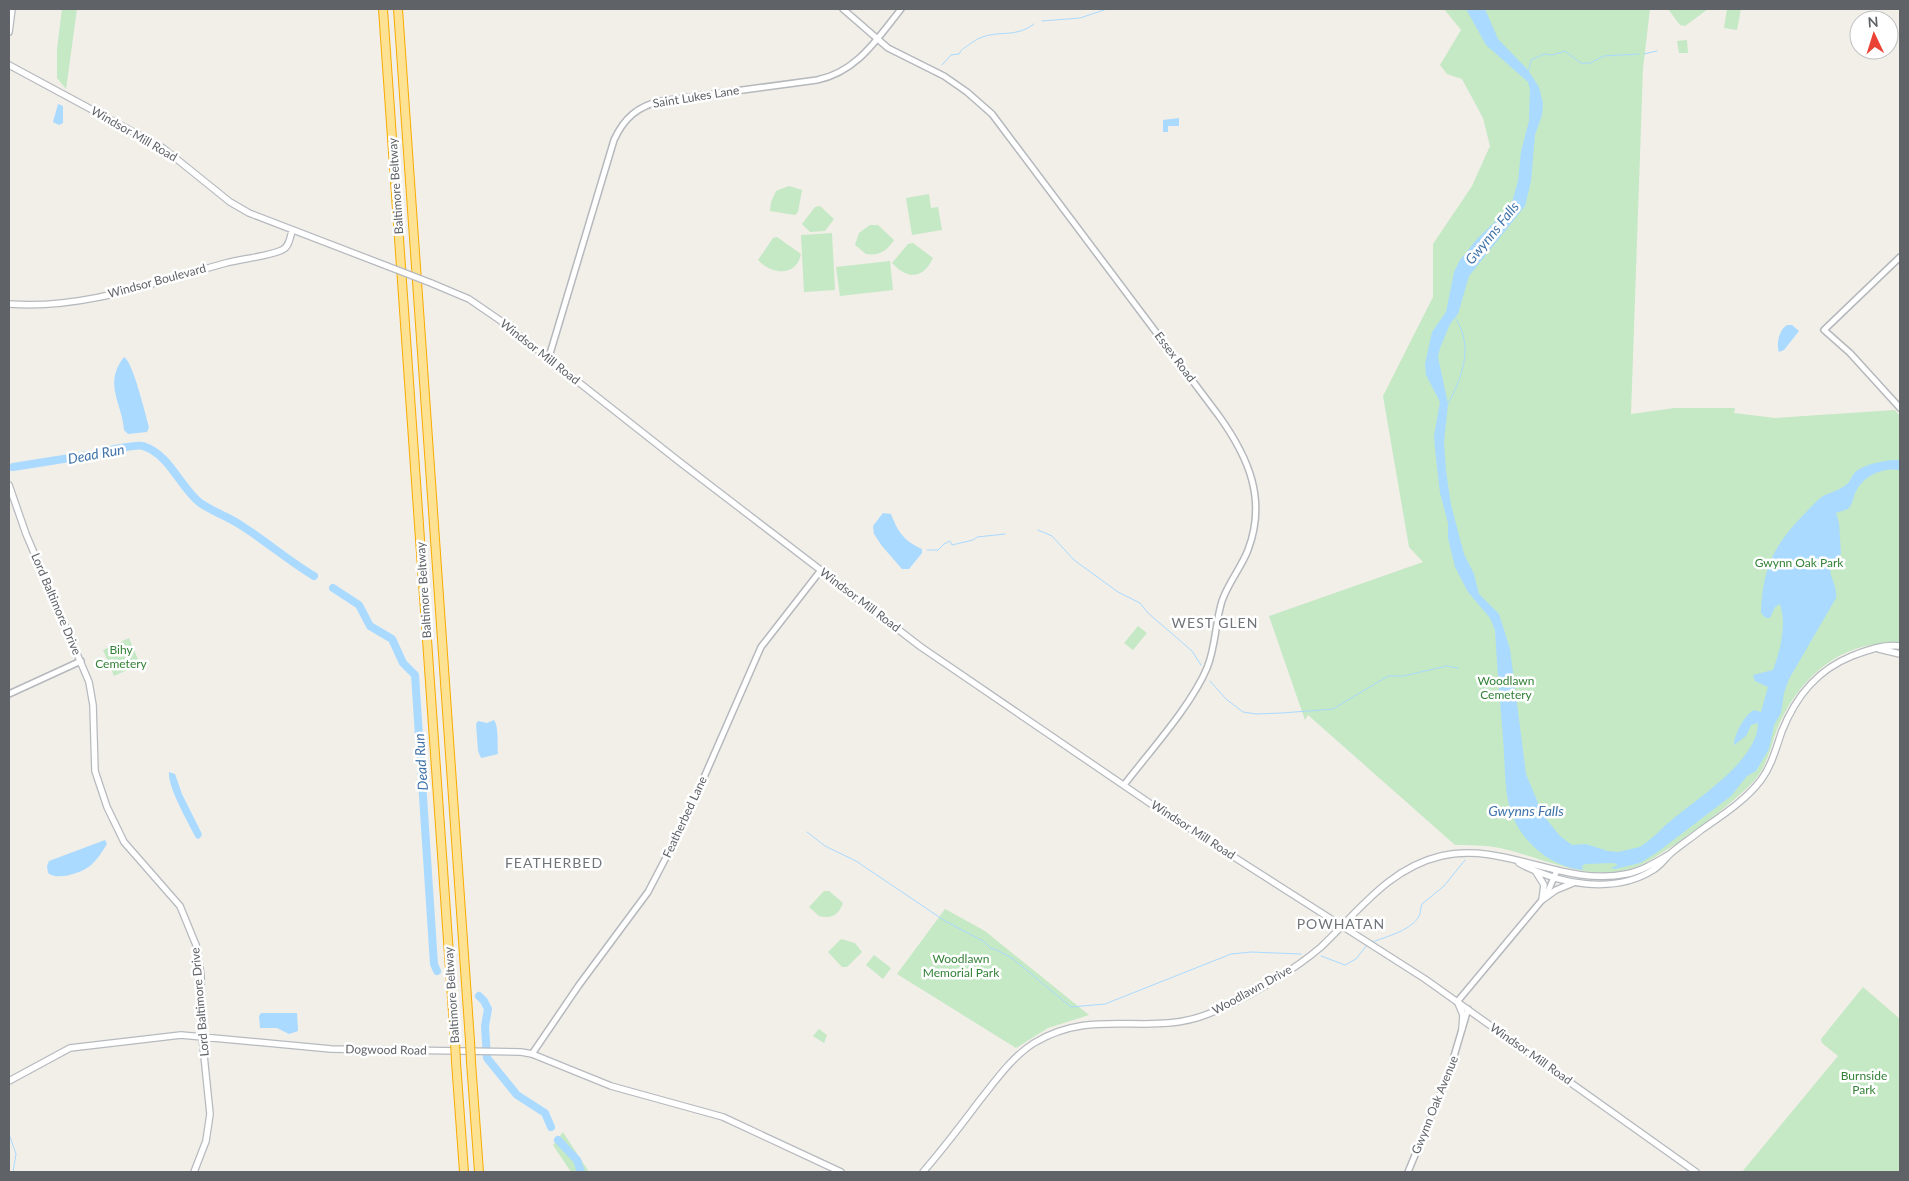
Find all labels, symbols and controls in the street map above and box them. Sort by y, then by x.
north arrow [1849,10,1899,60]
text: N [1867,13,1879,30]
street label: Saint Lukes Lane [652,82,740,111]
street label: Windsor Mill Road [88,103,180,164]
street label: Baltimore Beltway [385,137,406,235]
water label: Gwynns Falls [1461,198,1522,267]
street label: Windsor Boulevard [106,260,208,301]
street label: Windsor Mill Road [497,316,583,387]
street label: Essex Road [1152,329,1199,385]
water label: Dead Run [66,440,126,467]
street label: Baltimore Beltway [413,541,434,639]
street label: Lord Baltimore Drive [28,551,85,657]
park label: Gwynn Oak Park [1755,555,1844,570]
street label: Windsor Mill Road [817,564,904,635]
district label: WEST GLEN [1172,614,1258,631]
park label: Bihy Cemetery [95,642,148,671]
park label: Woodlawn Cemetery [1478,673,1534,702]
water label: Dead Run [410,733,431,791]
street label: Featherbed Lane [659,774,710,860]
street label: Windsor Mill Road [1148,797,1238,862]
water label: Gwynns Falls [1488,802,1564,819]
district label: FEATHERBED [505,854,603,871]
district label: POWHATAN [1297,915,1385,932]
street label: Baltimore Beltway [441,946,462,1044]
street label: Lord Baltimore Drive [187,947,212,1057]
park label: Woodlawn Memorial Park [923,951,1000,980]
street label: Woodlawn Drive [1209,962,1294,1018]
street label: Windsor Mill Road [1487,1020,1575,1088]
street label: Dogwood Road [345,1041,427,1058]
street label: Gwynn Oak Avenue [1408,1053,1461,1156]
park label: Burnside Park [1841,1068,1887,1097]

